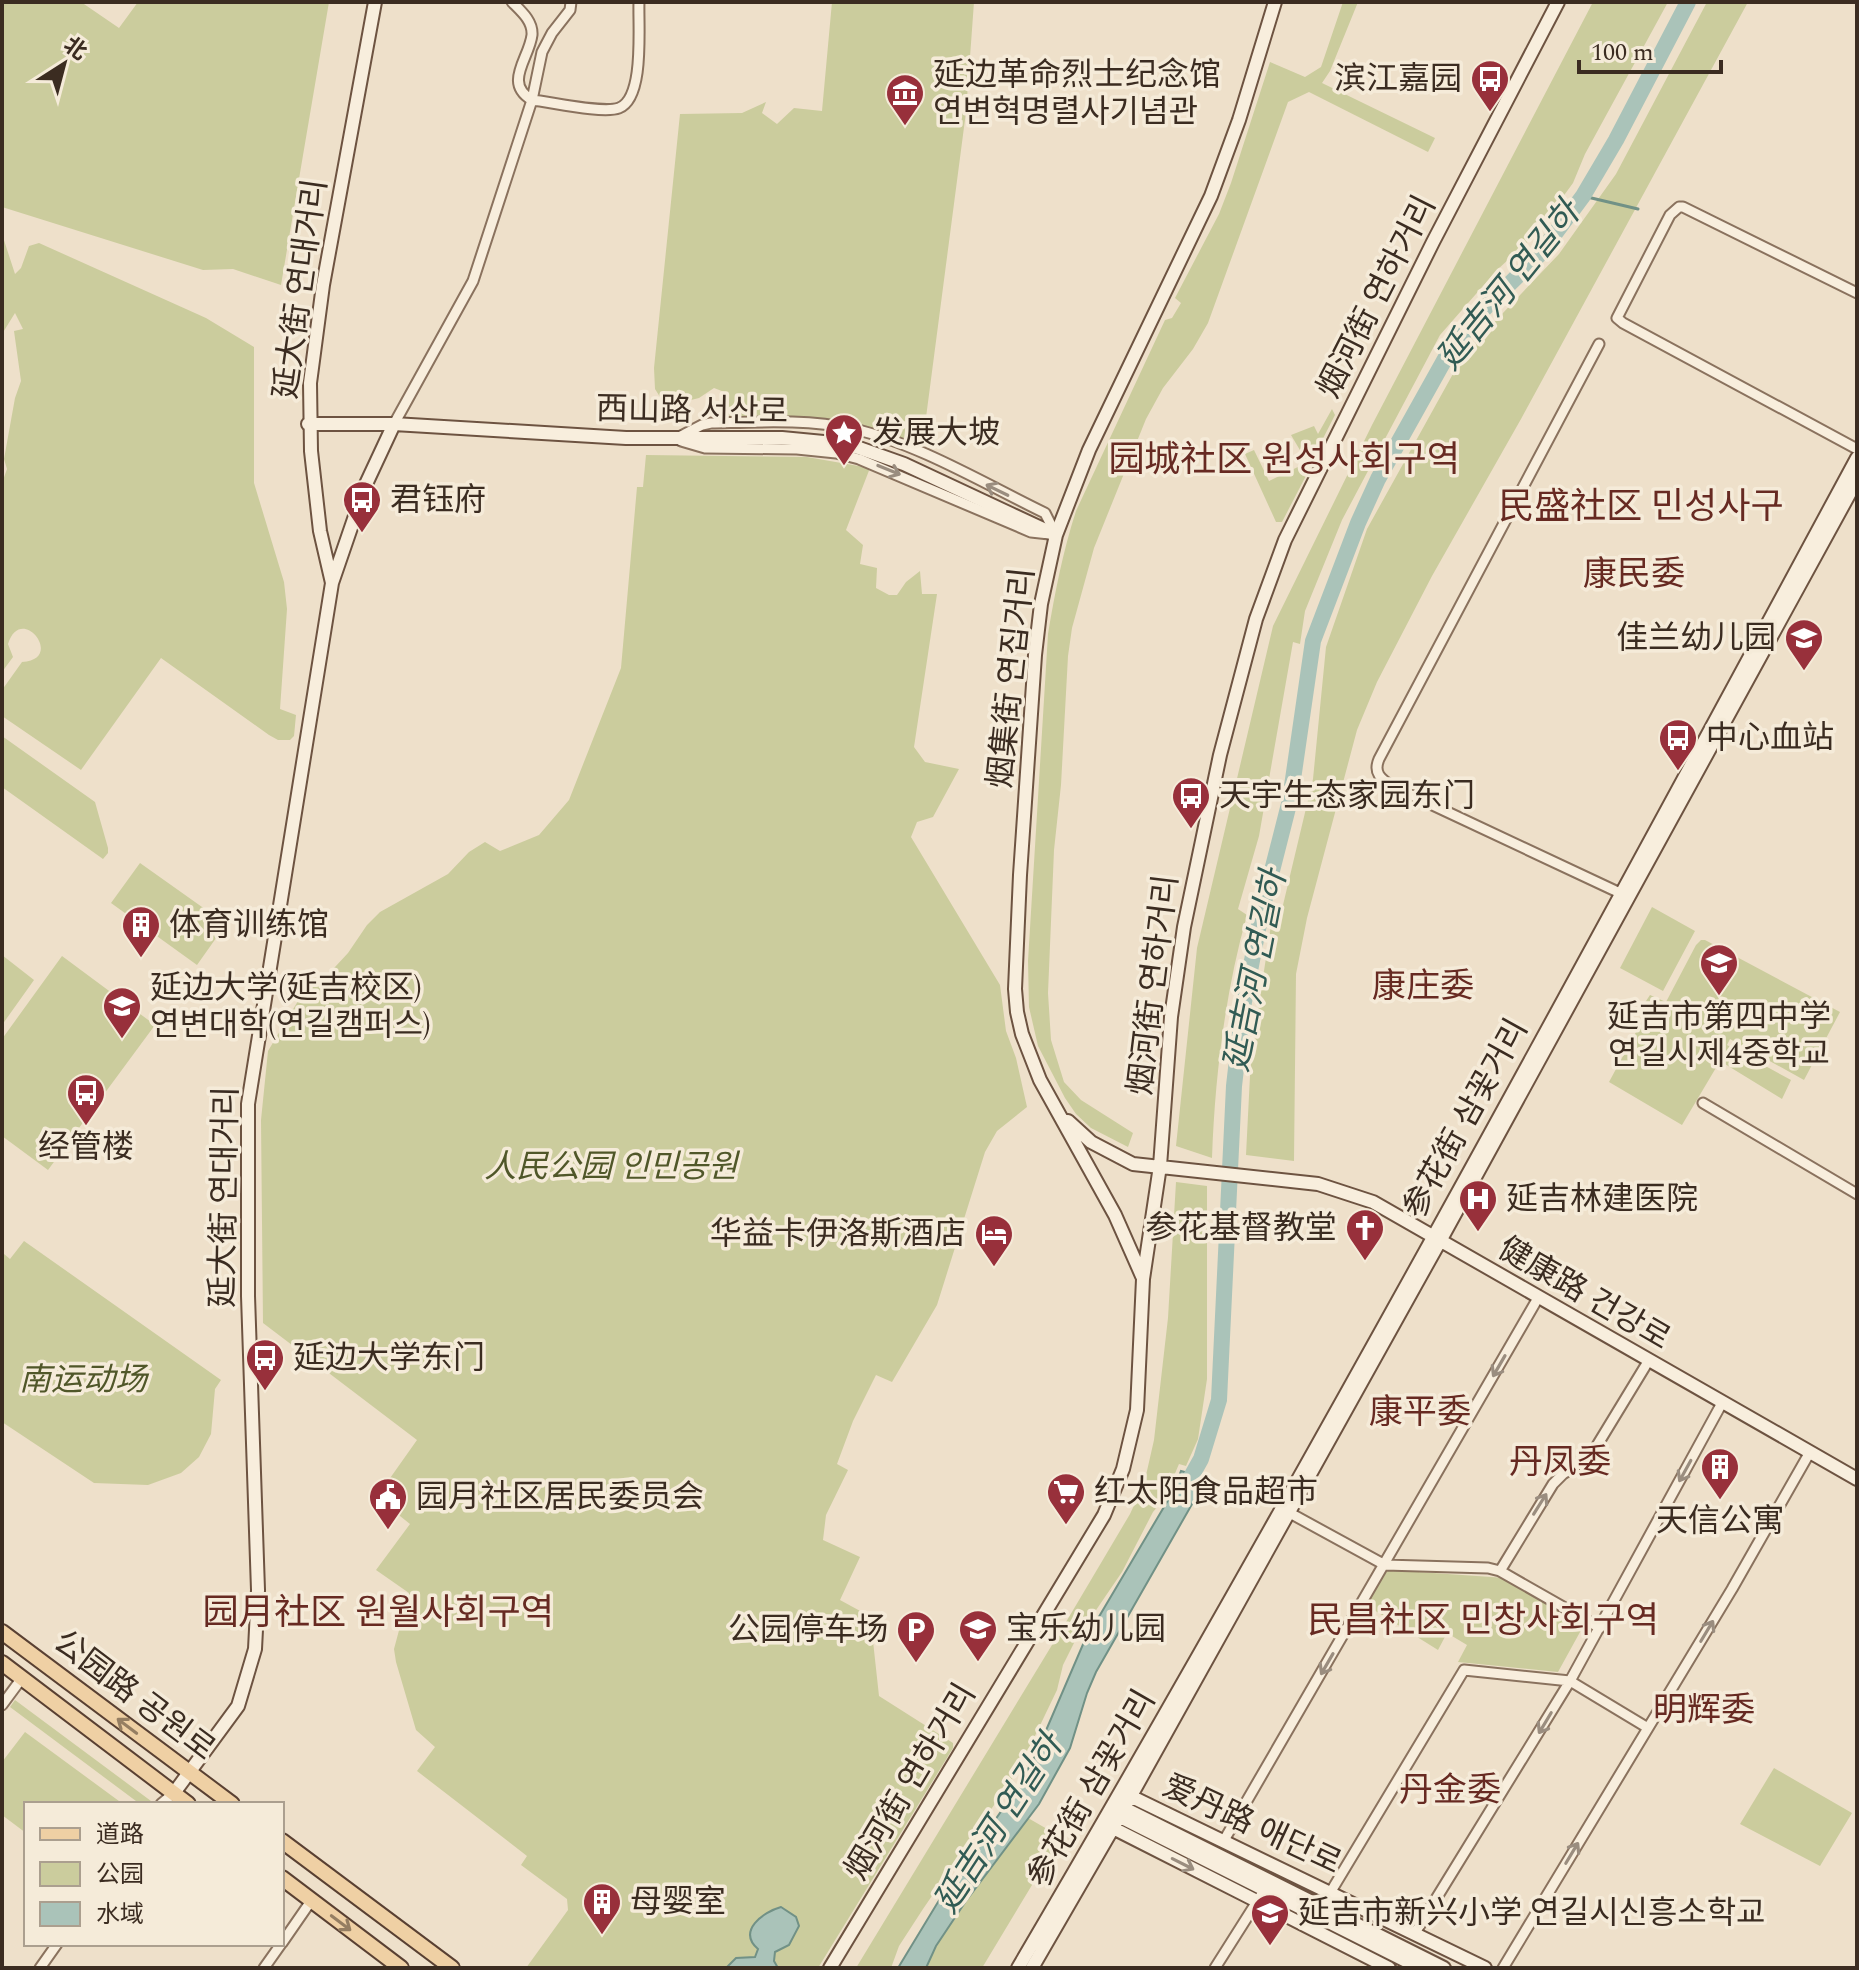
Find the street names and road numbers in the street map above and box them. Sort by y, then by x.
street label: 延大街 연대거리 [261,176,341,402]
street label: 烟河街 연하거리 [1305,187,1449,407]
street label: 西山路 서산로 [595,385,789,437]
street label: 烟集街 연집거리 [976,565,1048,791]
street label: 烟河街 연하거리 [1116,872,1192,1098]
street label: 参花街 삼꽃거리 [1391,1010,1541,1228]
street label: 延大街 연대거리 [199,1086,251,1308]
street label: 健康路 건강로 [1488,1225,1680,1363]
street label: 公园路 공원로 [42,1619,226,1773]
street label: 烟河街 연하거리 [833,1674,989,1890]
street label: 参花街 삼꽃거리 [1015,1681,1169,1897]
street label: 爱丹路 애단로 [1154,1762,1350,1888]

